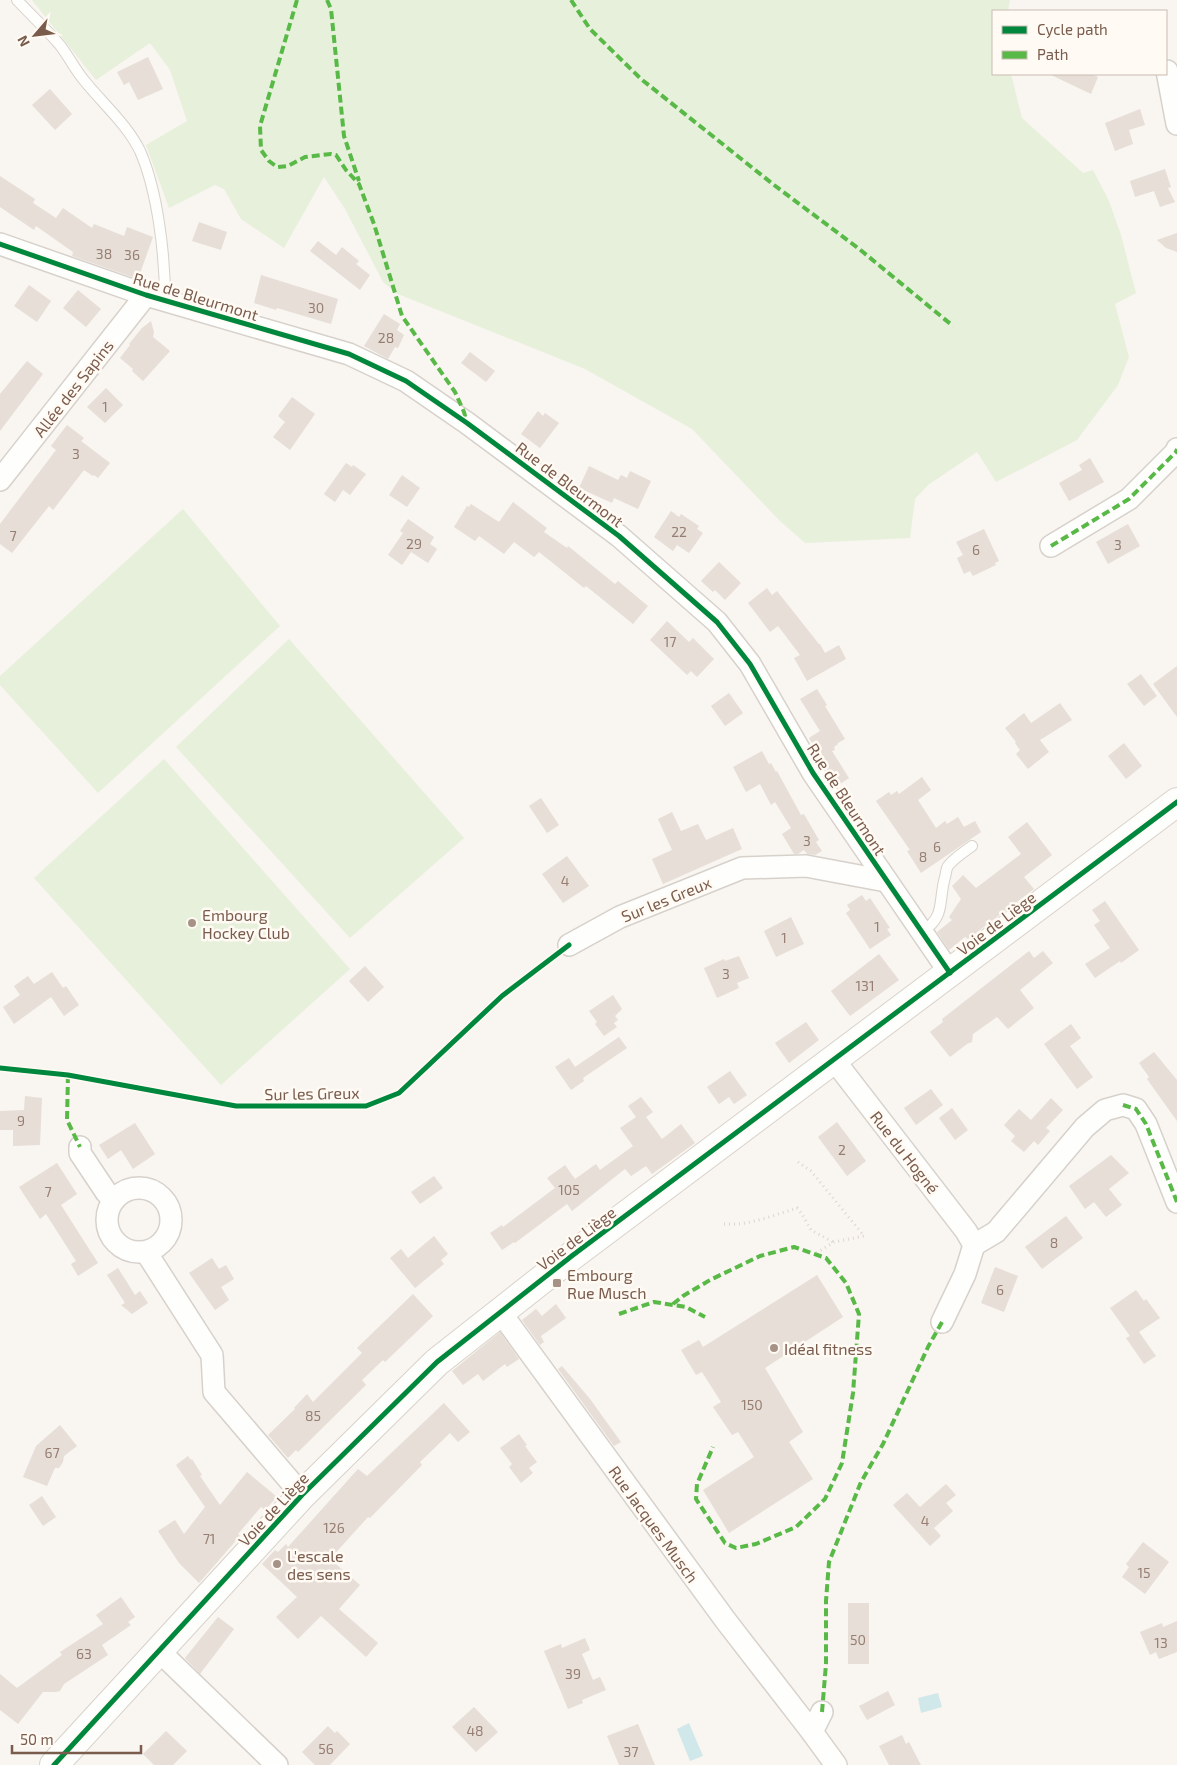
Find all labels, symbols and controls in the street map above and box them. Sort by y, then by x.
north arrow [10,10,60,60]
legend [992,10,1167,75]
text: Cycle path [1037,20,1108,38]
text: N [13,33,33,50]
text: Path [1037,45,1068,63]
house number: 38 [96,245,112,262]
house number: 36 [124,246,140,263]
street label: Rue de Bleurmont [131,268,261,324]
house number: 30 [308,299,324,316]
house number: 28 [378,329,394,346]
street label: Allée des Sapins [29,336,117,440]
house number: 1 [102,398,108,415]
street label: Rue de Bleurmont [512,437,628,531]
house number: 3 [72,445,80,462]
house number: 22 [671,523,687,540]
house number: 7 [9,527,17,544]
house number: 29 [406,535,422,552]
house number: 3 [1114,536,1122,553]
house number: 6 [972,541,980,558]
house number: 17 [664,633,676,650]
street label: Rue de Bleurmont [804,739,890,859]
house number: 3 [803,832,811,849]
house number: 6 [933,838,941,855]
house number: 8 [919,848,927,865]
house number: 4 [561,872,569,889]
street label: Sur les Greux [618,872,714,926]
street label: Voie de Liège [953,887,1039,959]
place label: Embourg Hockey Club [202,905,290,942]
marker: Embourg Hockey Club [186,917,198,929]
house number: 1 [874,918,880,935]
house number: 1 [781,929,787,946]
house number: 3 [722,965,730,982]
house number: 131 [856,977,874,994]
street label: Sur les Greux [264,1083,360,1103]
street label: Rue du Hogné [867,1107,943,1197]
house number: 9 [17,1112,25,1129]
house number: 2 [838,1141,846,1158]
house number: 105 [558,1181,580,1198]
house number: 7 [44,1183,52,1200]
street label: Voie de Liège [533,1202,619,1274]
house number: 8 [1050,1234,1058,1251]
place label: Embourg Rue Musch [567,1265,647,1302]
marker: Embourg Rue Musch [551,1277,563,1289]
house number: 6 [996,1281,1004,1298]
place label: Idéal fitness [784,1339,872,1358]
marker: Idéal fitness [768,1342,780,1354]
house number: 150 [741,1396,763,1413]
house number: 85 [305,1407,321,1424]
house number: 67 [44,1444,60,1461]
street label: Rue Jacques Musch [605,1462,703,1586]
street label: Voie de Liège [234,1468,312,1550]
house number: 4 [921,1512,929,1529]
house number: 126 [323,1519,345,1536]
house number: 71 [203,1530,215,1547]
place label: L'escale des sens [287,1546,351,1583]
marker: L'escale des sens [271,1558,283,1570]
house number: 15 [1137,1564,1151,1581]
house number: 50 [850,1631,866,1648]
house number: 13 [1154,1634,1168,1651]
house number: 63 [76,1645,92,1662]
house number: 39 [565,1665,581,1682]
scale bar [12,1722,141,1754]
house number: 48 [466,1722,484,1739]
text: 50 m [20,1730,54,1748]
house number: 56 [318,1740,334,1757]
house number: 37 [624,1743,638,1760]

